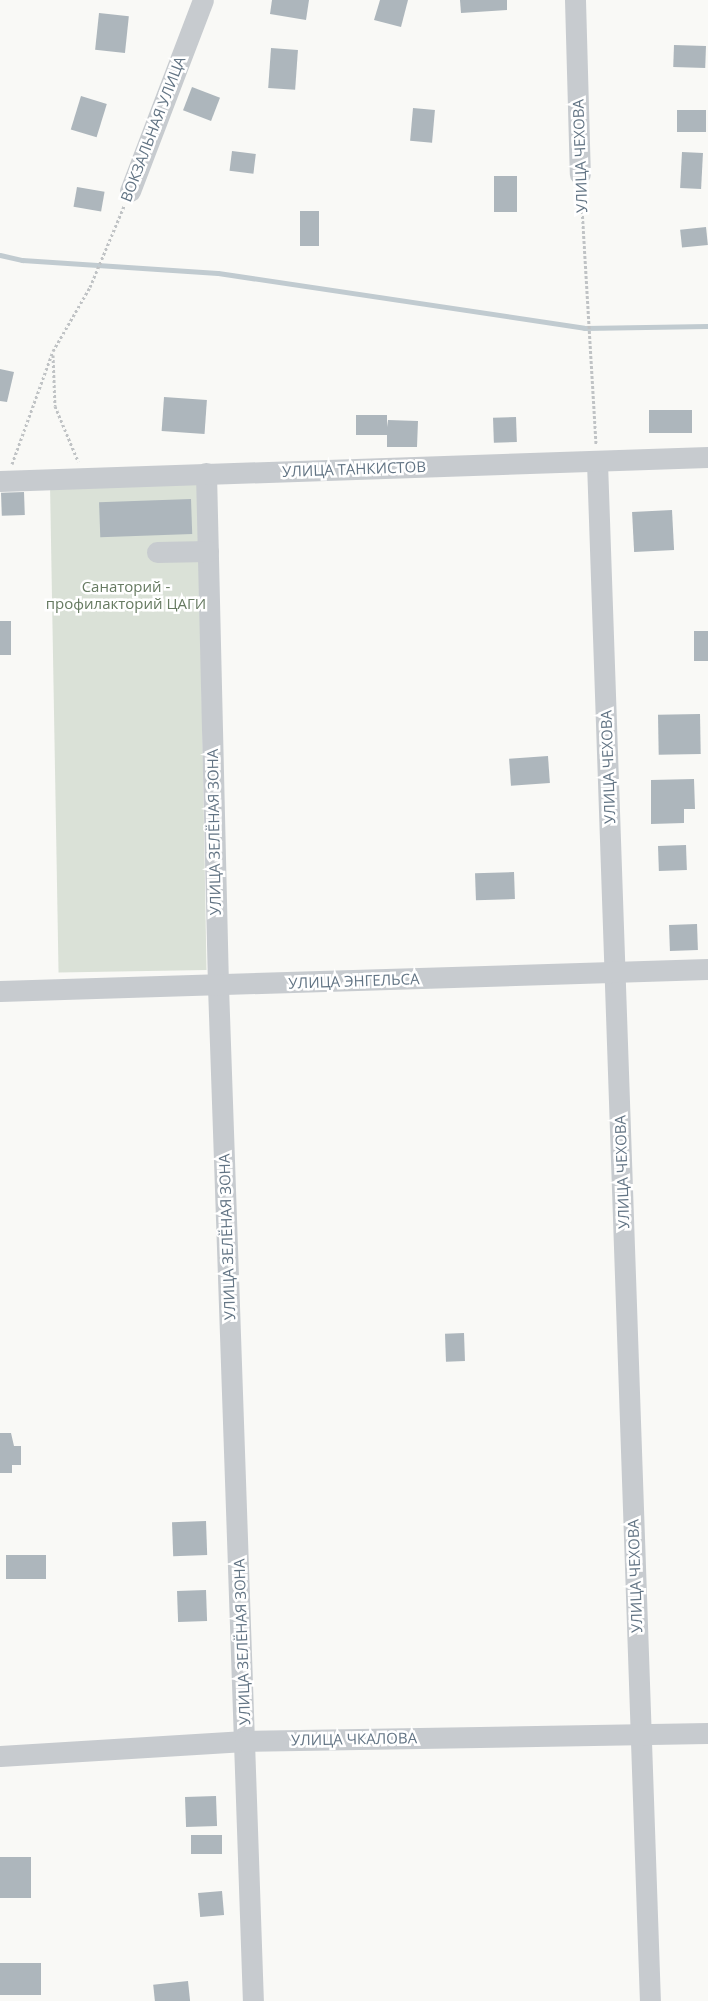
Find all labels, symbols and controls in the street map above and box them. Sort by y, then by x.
street label: ВОКЗАЛЬНАЯ УЛИЦА [117,54,189,204]
street label: УЛИЦА ЧЕХОВА [569,99,591,213]
street label: УЛИЦА ТАНКИСТОВ [282,457,426,481]
park label: Санаторий - профилакторий ЦАГИ [46,577,206,612]
street label: УЛИЦА ЧЕХОВА [597,710,619,824]
street label: УЛИЦА ЗЕЛЁНАЯ ЗОНА [204,749,224,915]
street label: УЛИЦА ЭНГЕЛЬСА [288,970,420,992]
street label: УЛИЦА ЧЕХОВА [611,1115,633,1229]
street label: УЛИЦА ЗЕЛЁНАЯ ЗОНА [215,1153,239,1321]
street label: УЛИЦА ЧЕХОВА [624,1519,646,1633]
street label: УЛИЦА ЗЕЛЁНАЯ ЗОНА [230,1558,254,1726]
street label: УЛИЦА ЧКАЛОВА [291,1729,417,1749]

